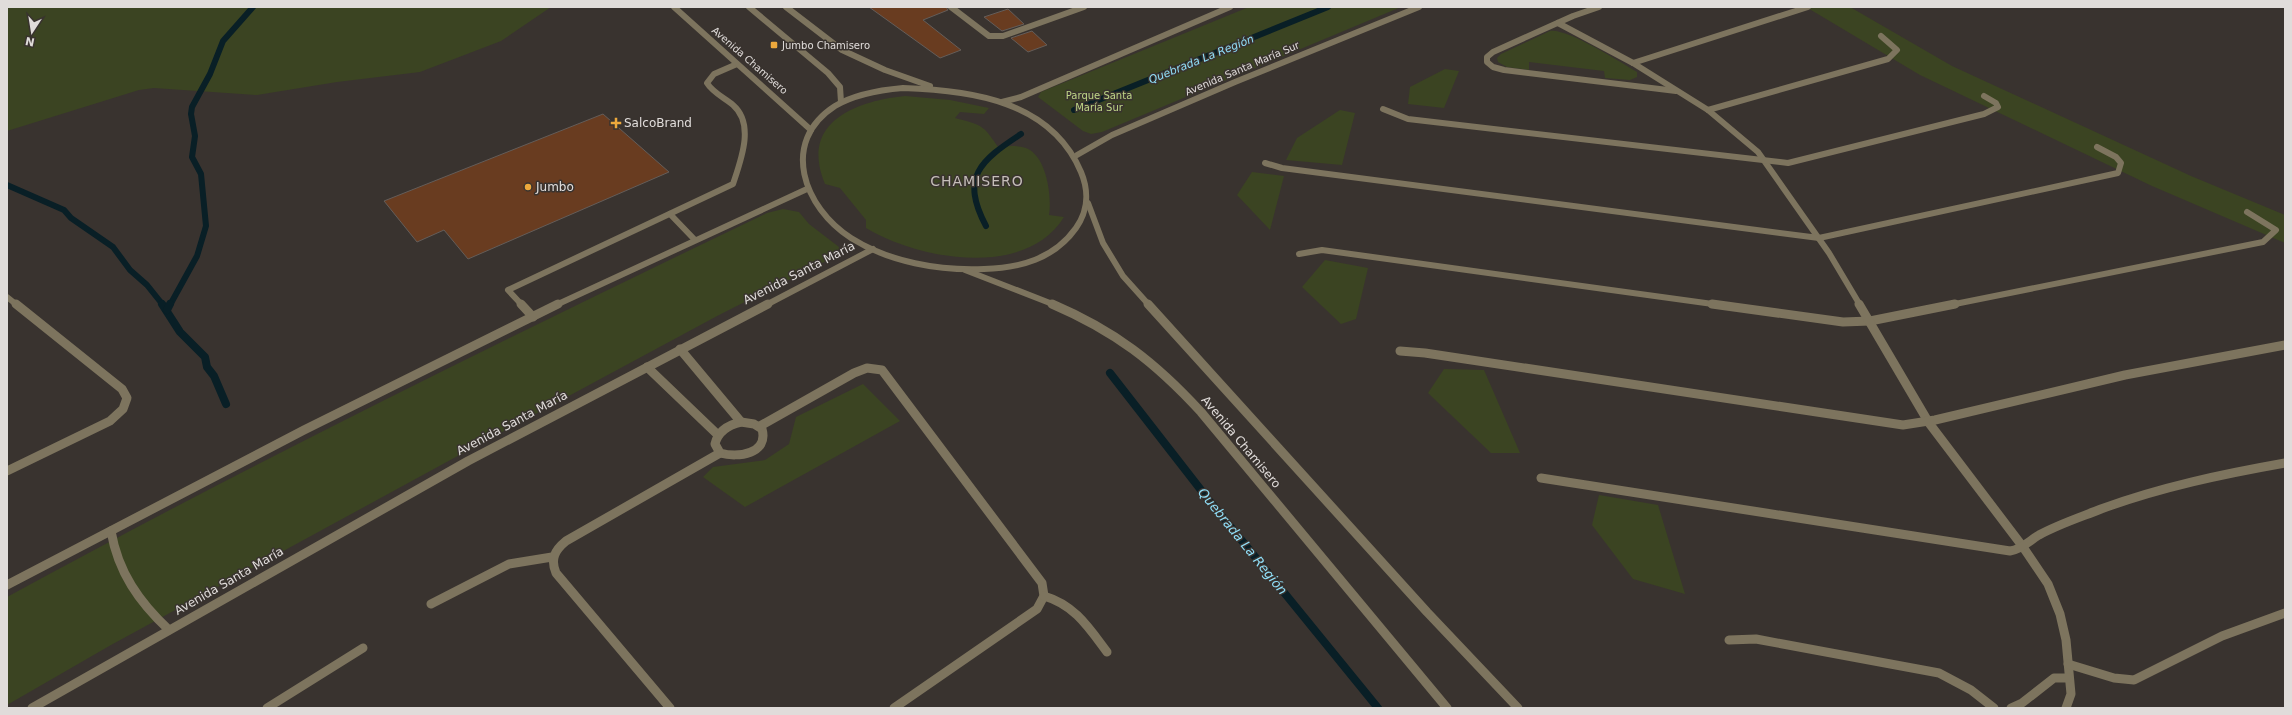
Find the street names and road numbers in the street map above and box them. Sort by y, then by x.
street label: Avenida Chamisero [710,25,790,96]
street label: Avenida Santa María Sur [1183,39,1302,98]
street label: Avenida Santa María [741,239,857,307]
street label: Avenida Santa María [454,388,570,458]
street label: Avenida Chamisero [1198,393,1284,491]
street label: Avenida Santa María [172,544,286,618]

